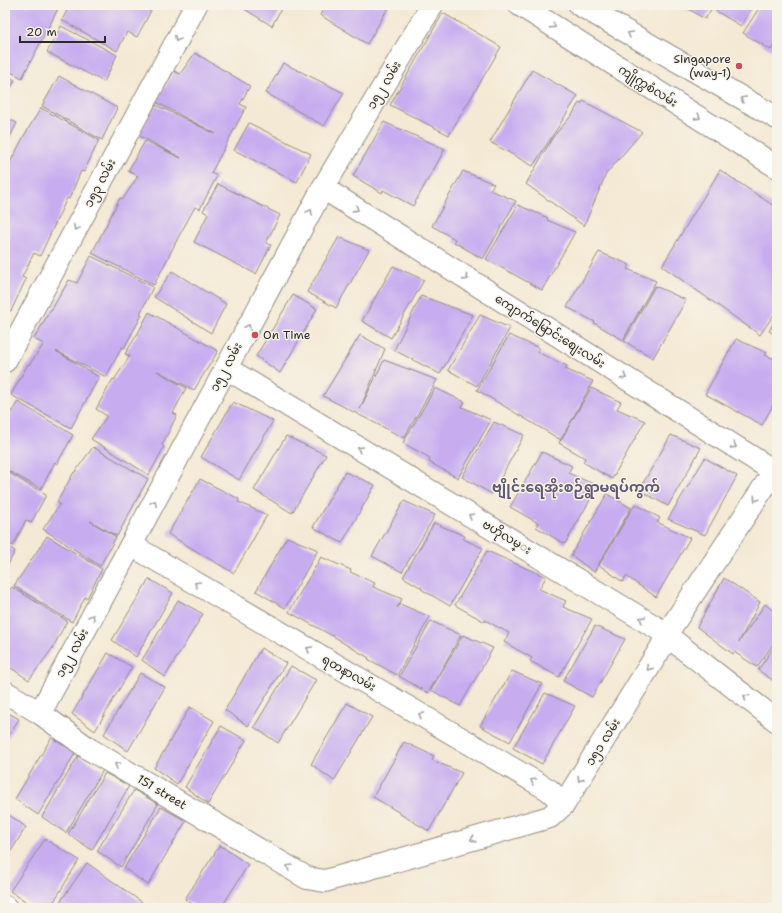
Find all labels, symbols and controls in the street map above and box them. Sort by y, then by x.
scale bar [20,18,105,44]
one-way arrow [549,21,556,29]
text: 20 m [26,24,57,40]
one-way arrow [627,32,634,39]
one-way arrow [175,35,182,43]
place label: Singapore (way-1) [673,51,731,81]
street label: ၁၅၂ လမ်း [362,57,406,113]
street label: ကျိုက္ကစံလမ်း [614,61,681,112]
marker: Singapore (way-1) [734,61,744,71]
one-way arrow [740,96,747,103]
one-way arrow [694,113,701,120]
street label: ၁၅၃ လမ်း [80,155,121,211]
one-way arrow [352,204,359,212]
one-way arrow [306,209,313,216]
one-way arrow [74,224,81,231]
one-way arrow [462,273,469,281]
street label: ကျောက်မြောင်းစျေးလမ်း [491,290,609,373]
one-way arrow [244,323,251,331]
place label: On Time [263,327,311,343]
marker: On Time [250,330,260,340]
street label: ၁၅၂ လမ်း [205,339,247,395]
one-way arrow [620,372,627,380]
one-way arrow [730,441,737,449]
one-way arrow [357,446,364,453]
district label: ဗျိုင်းရေအိုးစဉ်ရွာမရပ်ကွက် [492,477,660,499]
one-way arrow [754,495,761,502]
one-way arrow [149,500,157,507]
one-way arrow [468,513,475,520]
street label: ဗဟိုလမ္း [478,515,535,560]
one-way arrow [194,581,201,588]
one-way arrow [87,614,95,621]
one-way arrow [639,617,646,624]
street label: ၁၅၂ လမ်း [51,625,94,681]
one-way arrow [306,647,313,654]
street label: ရတနာလမ်း [318,650,379,697]
one-way arrow [646,664,653,671]
one-way arrow [744,695,751,702]
one-way arrow [418,713,425,720]
street label: ၁၅၁ လမ်း [581,715,626,770]
one-way arrow [114,763,121,770]
street label: 151 street [134,771,190,813]
one-way arrow [578,774,585,781]
one-way arrow [530,778,537,786]
one-way arrow [470,834,477,843]
one-way arrow [286,864,293,871]

